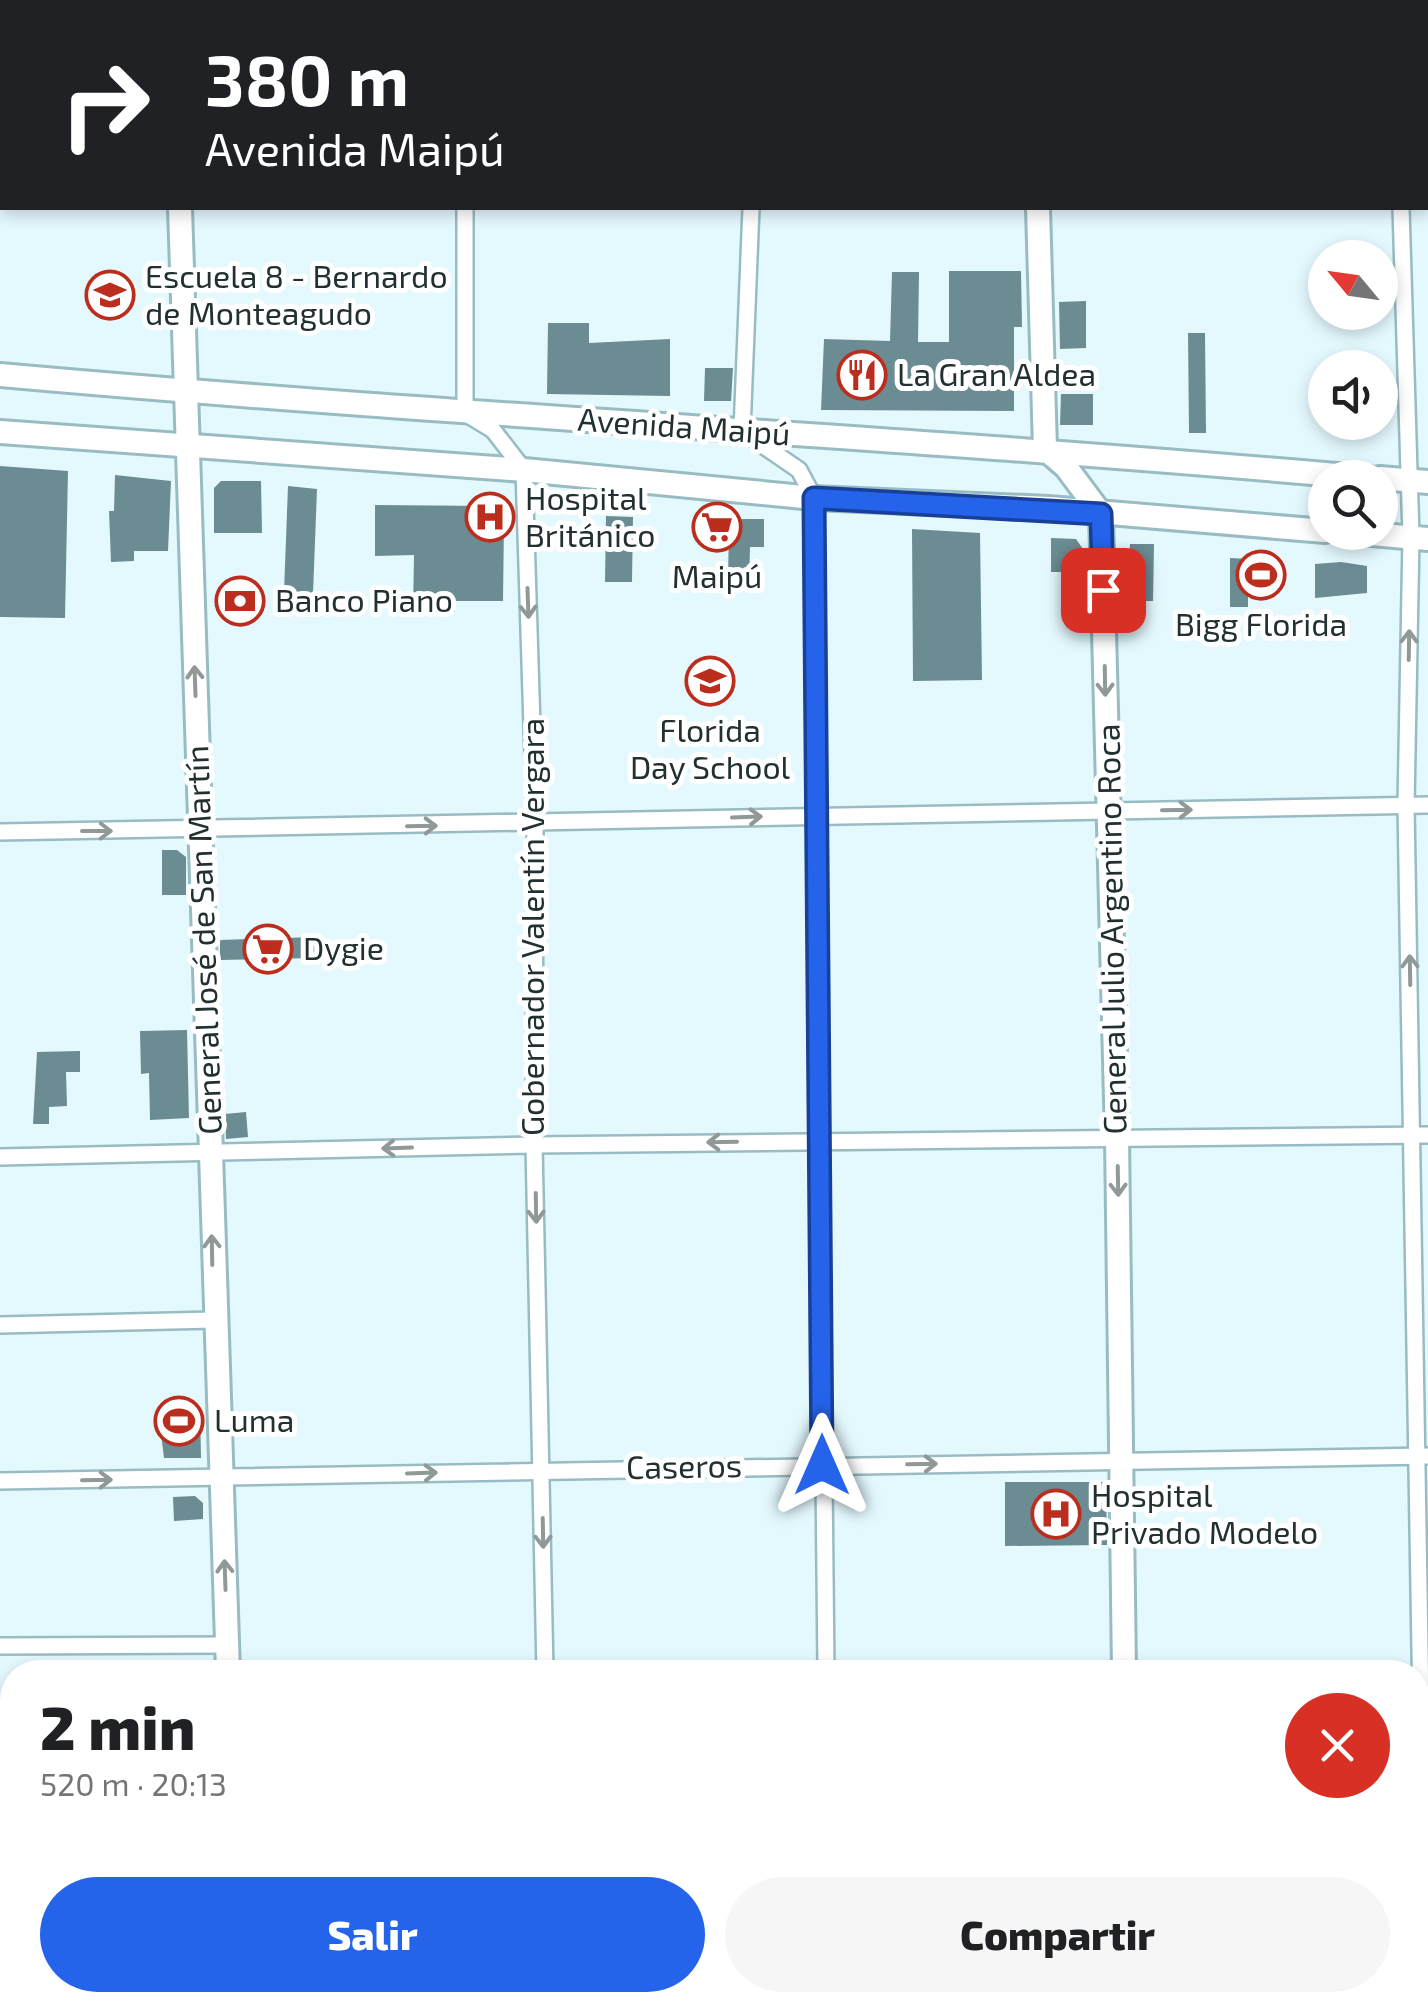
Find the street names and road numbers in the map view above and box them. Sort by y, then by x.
street label: Avenida Maipú [576,399,792,451]
street label: Gobernador Valentín Vergara [512,718,550,1136]
street label: General Julio Argentino Roca [1087,723,1133,1135]
street label: General José de San Martín [176,745,228,1135]
street label: Caseros [626,1445,742,1485]

